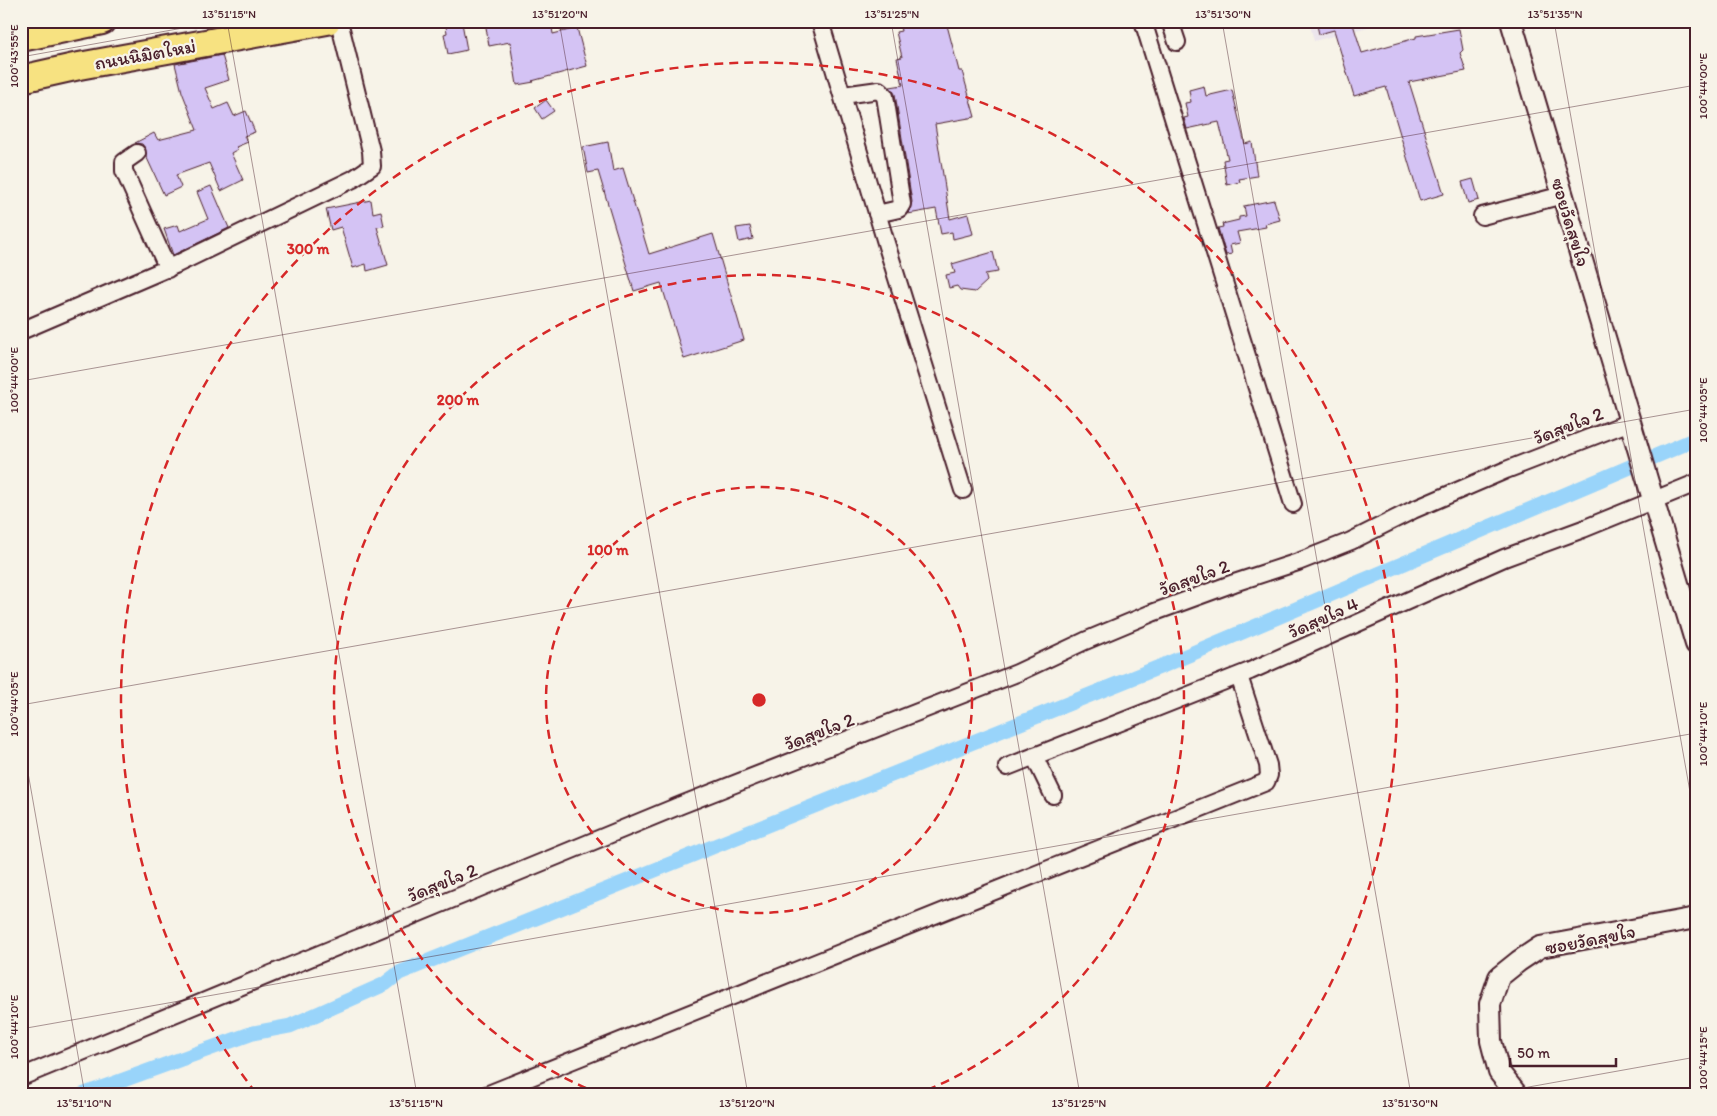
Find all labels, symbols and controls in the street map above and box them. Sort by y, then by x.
text: 13°51'15"N [202,7,256,21]
text: 13°51'20"N [532,7,588,21]
text: 13°51'25"N [865,7,919,21]
text: 13°51'30"N [1195,7,1251,21]
text: 13°51'35"N [1527,7,1583,21]
text: 100°43'55"E [7,24,21,88]
street label: ถนนนิมิตใหม่ [93,34,198,75]
text: 100°44'00"E [1696,52,1710,119]
street label: ซอยวัดสุขใจ [1545,175,1595,269]
text: 300 m [287,240,330,258]
text: 100°44'00"E [7,346,21,413]
text: 100°44'05"E [1696,377,1710,443]
text: 200 m [437,391,480,409]
street label: วัดสุขใจ 2 [1530,402,1607,450]
text: 100 m [587,541,629,559]
street label: วัดสุขใจ 2 [1156,554,1233,602]
street label: วัดสุขใจ 4 [1285,592,1362,644]
text: 100°44'05"E [7,671,21,737]
centre of rings [750,691,768,709]
text: 100°44'10"E [1696,701,1710,766]
street label: วัดสุขใจ 2 [781,708,858,756]
street label: วัดสุขใจ 2 [404,858,481,908]
street label: ซอยวัดสุขใจ [1543,919,1637,960]
text: 100°44'10"E [7,994,21,1059]
text: 100°44'15"E [1696,1026,1710,1090]
scale bar [1510,1036,1616,1068]
text: 50 m [1517,1044,1550,1062]
text: 13°51'10"N [56,1096,112,1110]
text: 13°51'15"N [389,1096,443,1110]
text: 13°51'20"N [719,1096,775,1110]
text: 13°51'25"N [1052,1096,1106,1110]
text: 13°51'30"N [1382,1096,1438,1110]

